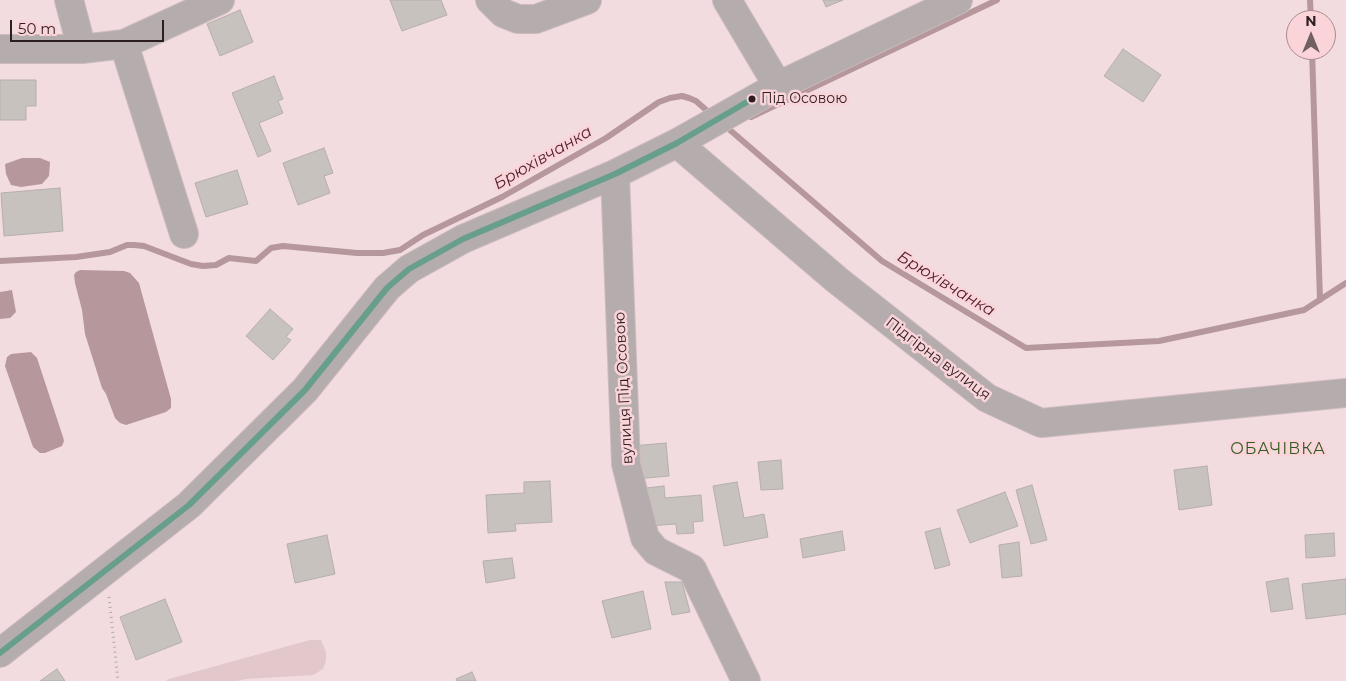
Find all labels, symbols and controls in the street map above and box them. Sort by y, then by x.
scale bar [12,10,166,42]
north arrow [1286,10,1336,60]
text: N [1305,12,1317,30]
text: 50 m [18,19,56,38]
place label: Під Осовою [761,91,847,107]
marker: Під Осовою [747,94,757,104]
water label: Брюхівчанка [490,122,596,194]
water label: Брюхівчанка [894,247,998,321]
street label: вулиця Під Осовою [611,311,637,465]
street label: Підгірна вулиця [882,314,994,404]
district label: ОБАЧІВКА [1229,439,1327,459]

